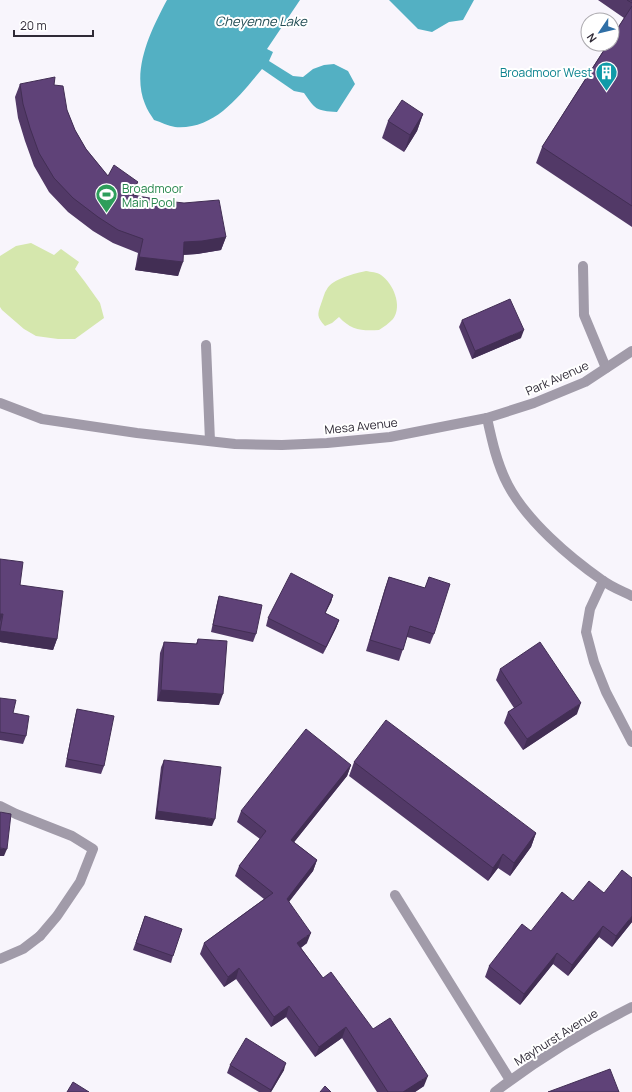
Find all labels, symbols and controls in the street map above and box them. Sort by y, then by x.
scale bar [14,12,93,38]
water label: Cheyenne Lake [215,12,308,30]
north arrow [580,12,620,52]
text: 20 m [20,17,47,34]
text: N [583,30,600,46]
building icon: Broadmoor West [594,59,620,92]
place label: Broadmoor West [500,64,592,81]
place label: Broadmoor Main Pool [122,180,184,211]
sports icon: Broadmoor Main Pool [94,182,120,215]
street label: Park Avenue [523,357,591,399]
street label: Mesa Avenue [324,414,398,438]
street label: Mayhurst Avenue [511,1004,601,1070]

